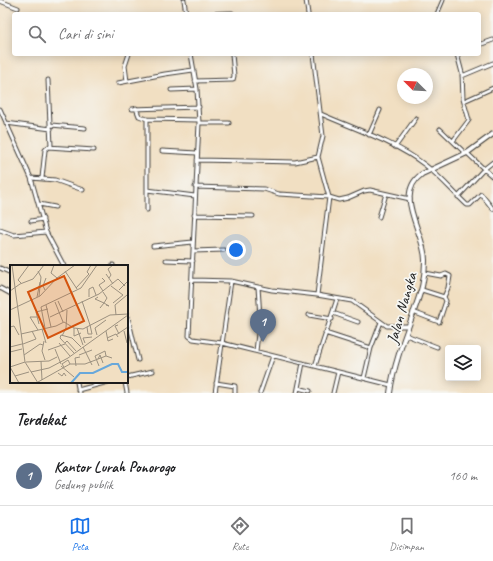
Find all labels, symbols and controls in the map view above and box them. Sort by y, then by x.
search box [12,12,481,56]
icon: search [26,23,48,45]
text: Cari di sini [58,25,113,44]
north arrow [397,68,433,104]
your location [226,240,246,260]
inset map [10,265,128,383]
street label: Jalan Nangka [382,269,422,347]
pin: 1 [250,309,276,342]
map controls [445,345,481,381]
button: layers [445,345,481,381]
text: Terdekat [16,409,66,430]
text: Kantor Lurah Ponorogo [54,458,175,477]
text: 1 [26,468,32,484]
text: 160 m [449,468,477,484]
text: Gedung publik [54,477,113,493]
tab: Peta [69,515,91,553]
tab: Rute [229,515,251,553]
tab: Disimpan [389,515,424,553]

